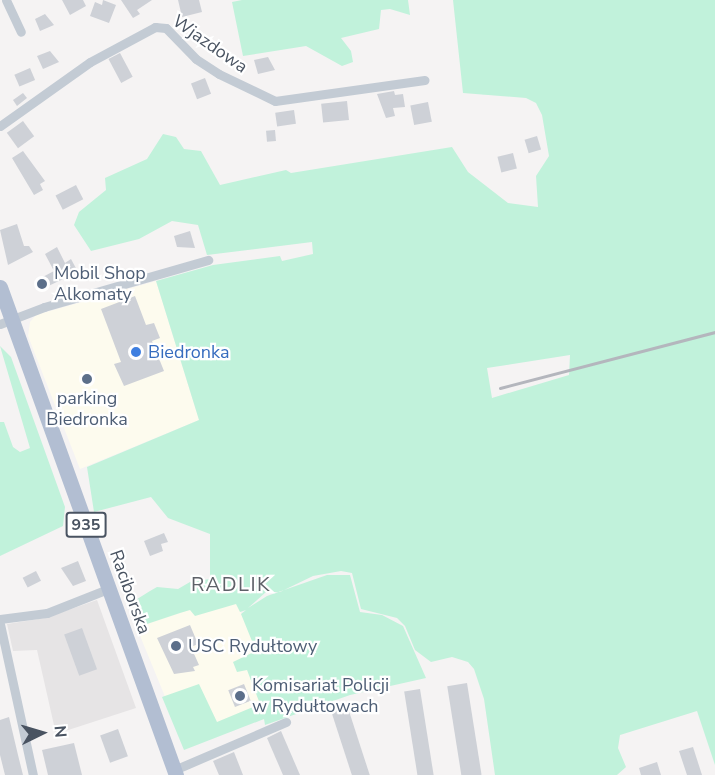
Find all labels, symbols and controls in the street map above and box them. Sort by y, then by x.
street label: Wjazdowa [168,10,252,78]
place label: Mobil Shop Alkomaty [54,263,146,306]
marker: Mobil Shop Alkomaty [35,277,49,291]
place label: Biedronka [148,341,229,363]
marker: Biedronka [129,345,143,359]
marker: parking Biedronka [80,372,94,386]
place label: parking Biedronka [46,388,128,430]
road number: 935 [65,512,107,538]
street label: Raciborska [105,547,155,637]
district label: RADLIK [191,572,271,596]
place label: USC Rydułtowy [188,635,317,657]
marker: USC Rydułtowy [169,639,183,653]
place label: Komisariat Policji w Rydułtowach [252,675,389,718]
marker: Komisariat Policji w Rydułtowach [233,689,247,703]
north arrow [12,703,72,763]
text: N [48,725,71,738]

